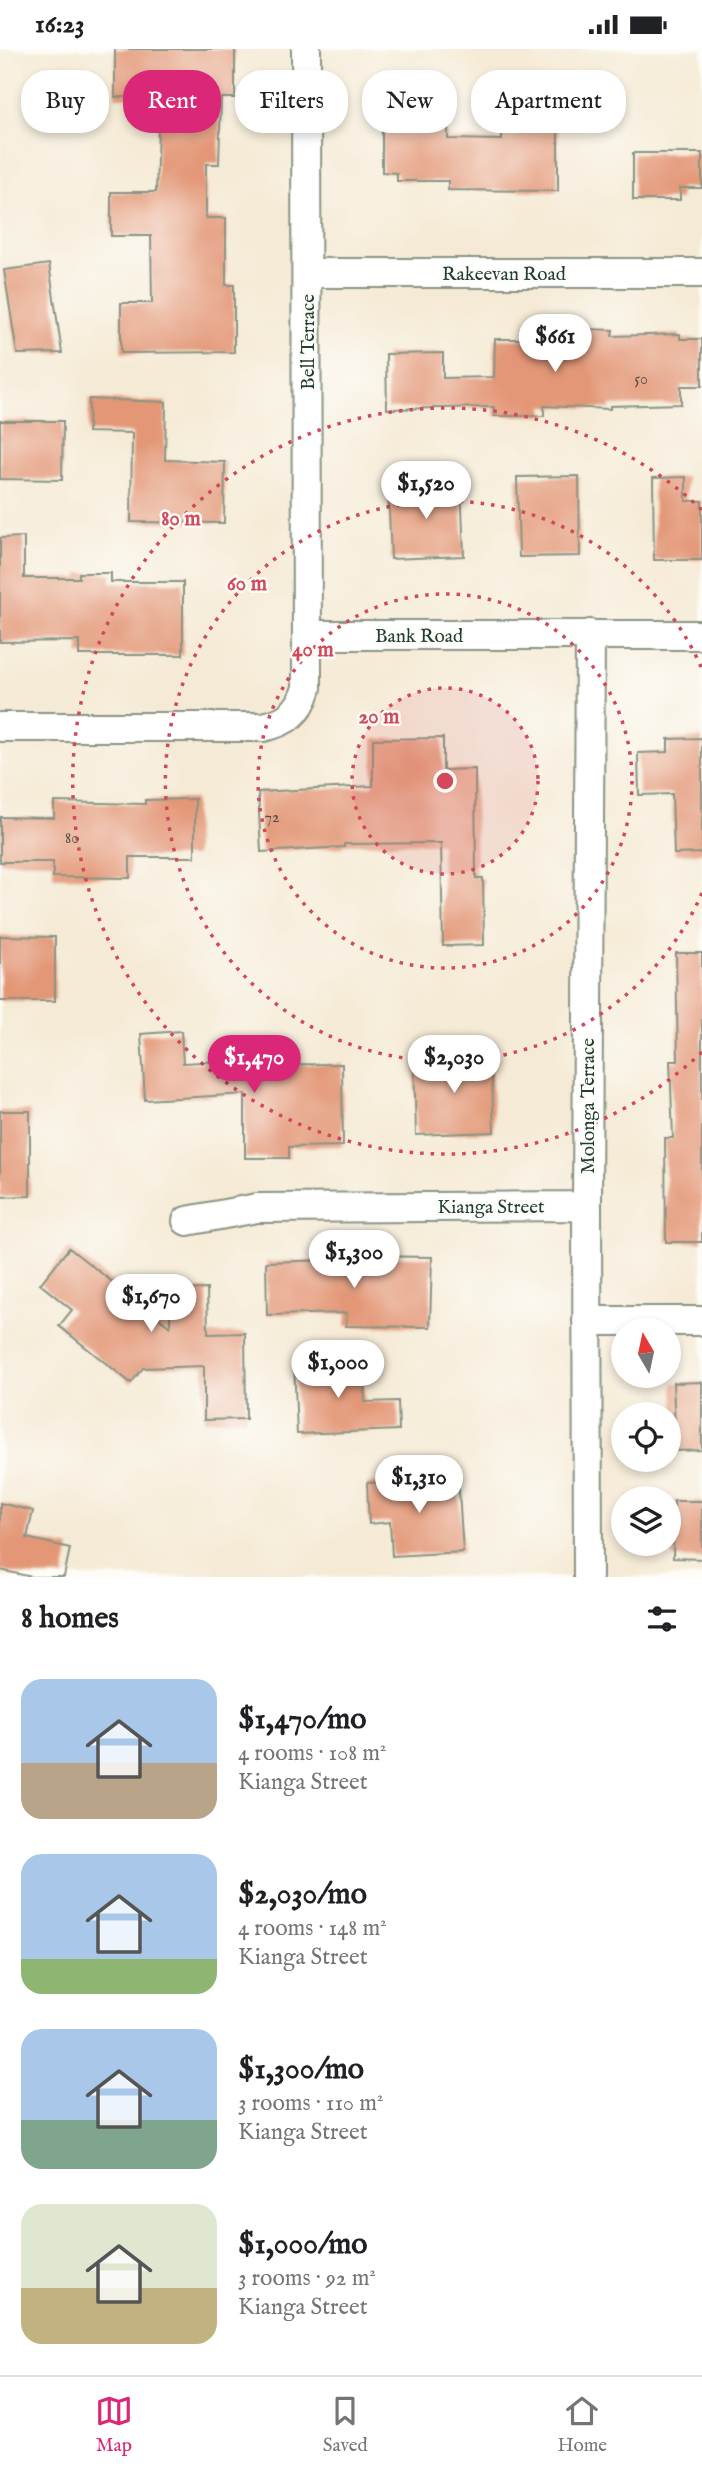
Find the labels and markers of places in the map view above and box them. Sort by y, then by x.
pin: $661 [514,315,596,374]
pin: $1,520 [369,461,483,521]
centre of rings [433,769,457,793]
pin: $1,470 [197,1035,311,1095]
pin: $2,030 [397,1035,511,1095]
pin: $1,300 [297,1231,411,1290]
pin: $1,670 [94,1275,208,1334]
pin: $1,000 [281,1341,395,1400]
pin: $1,310 [362,1455,476,1515]

